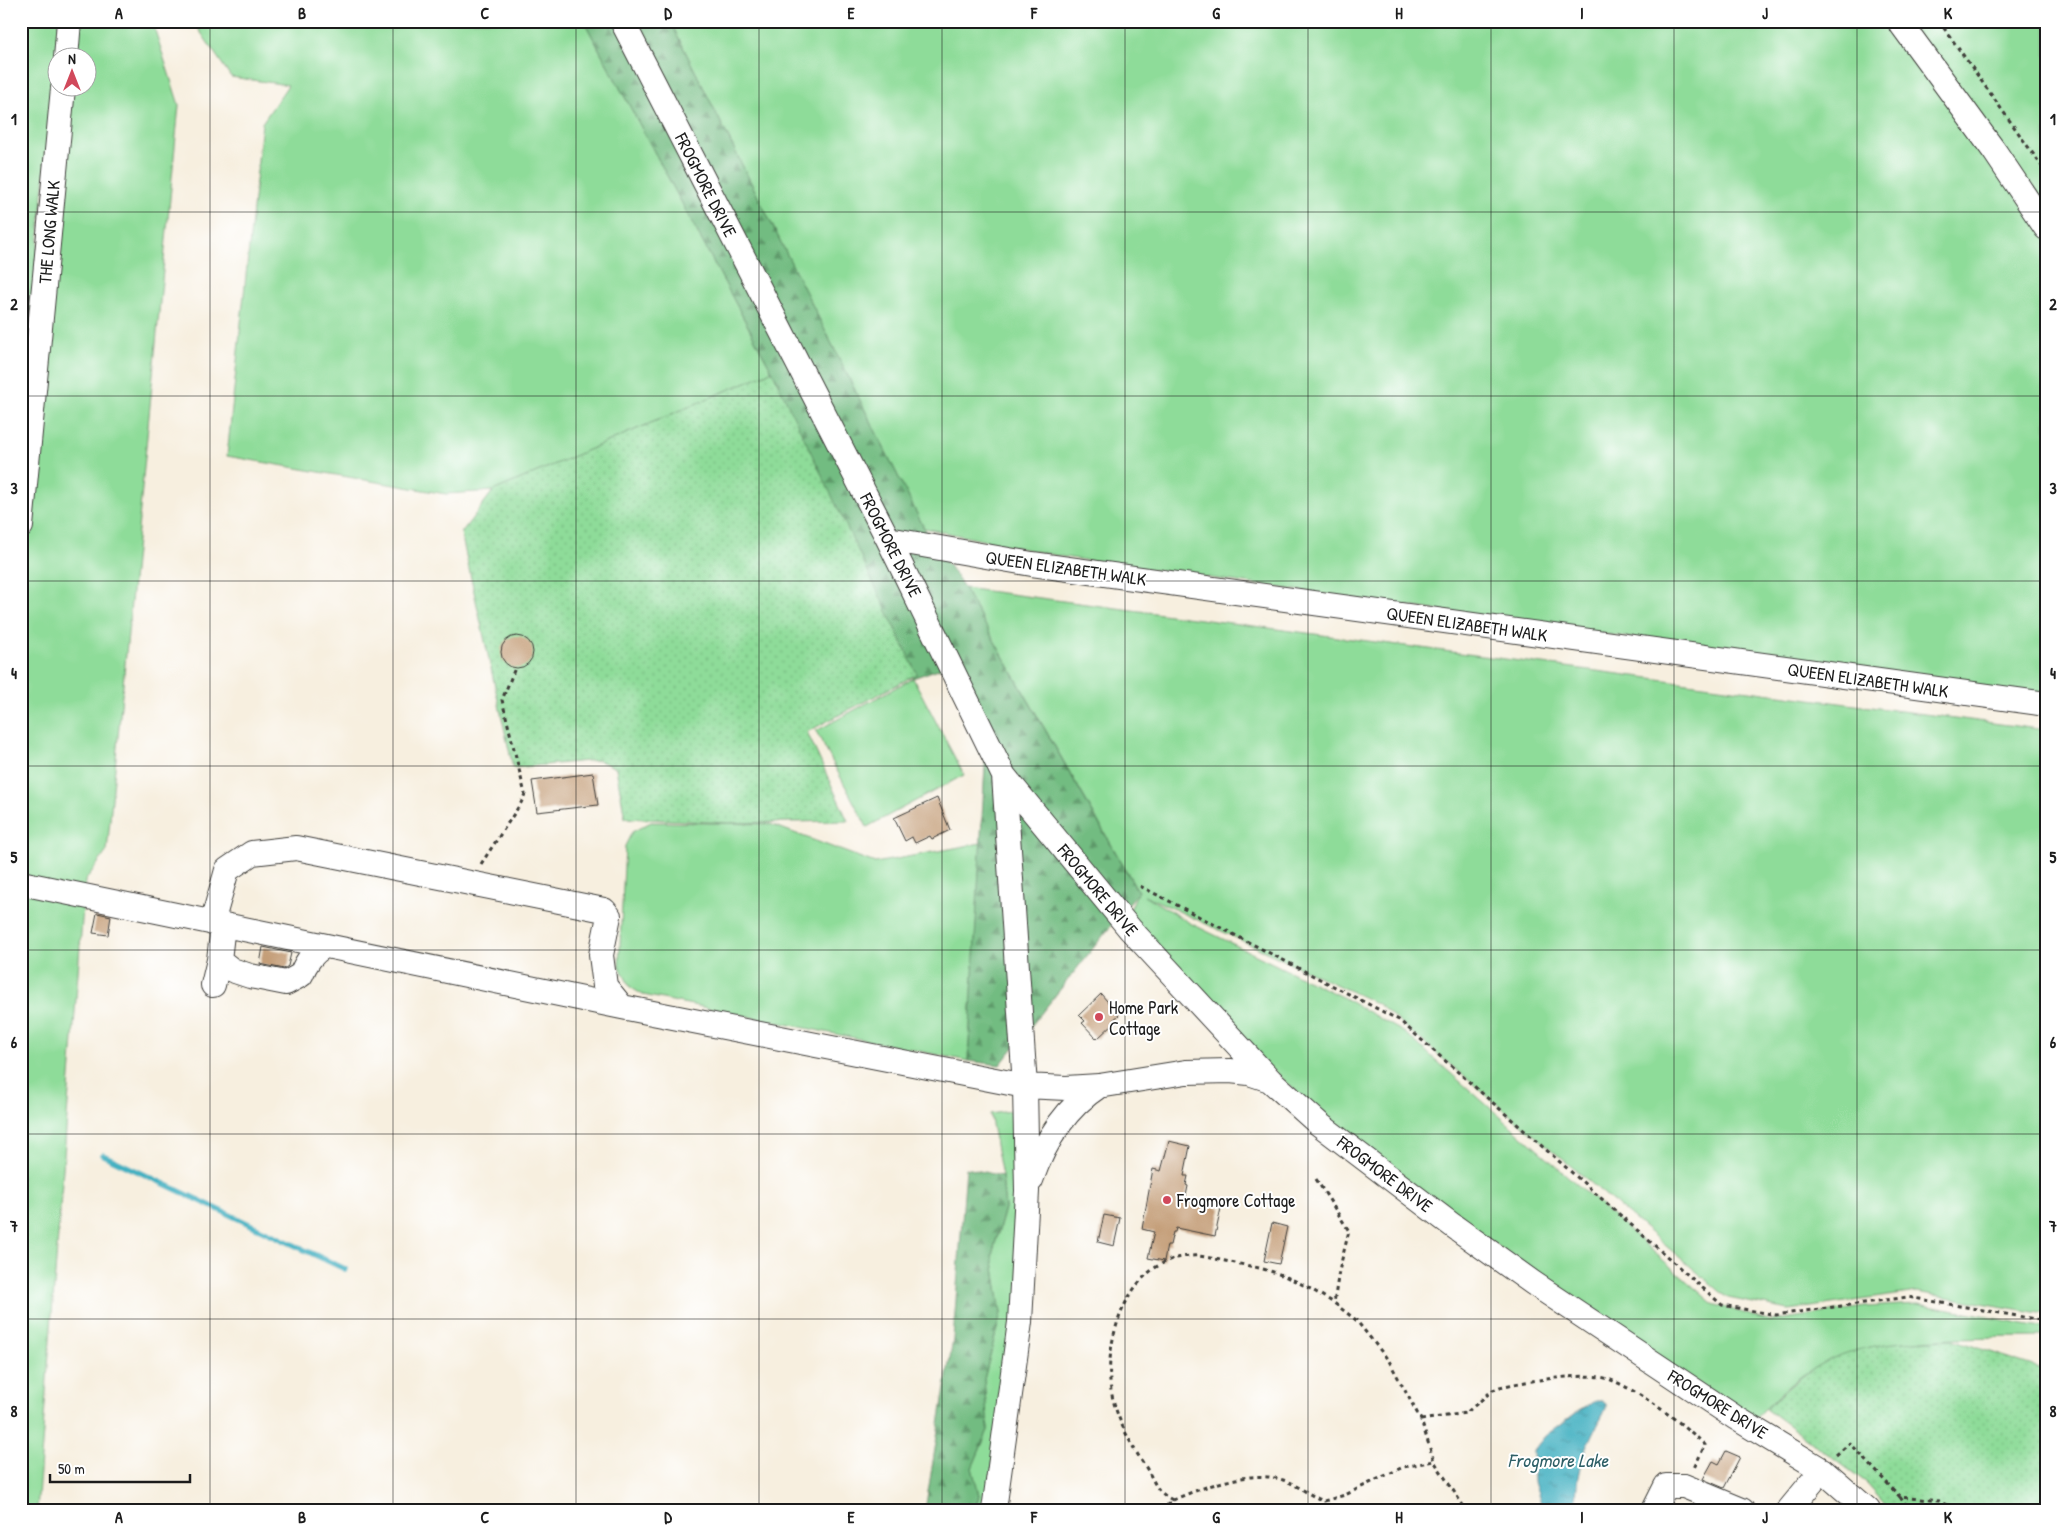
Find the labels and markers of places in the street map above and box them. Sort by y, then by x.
place label: Home Park Cottage [1109,995,1179,1041]
marker: Home Park Cottage [1093,1011,1105,1023]
place label: Frogmore Cottage [1176,1188,1295,1213]
marker: Frogmore Cottage [1161,1194,1173,1206]

